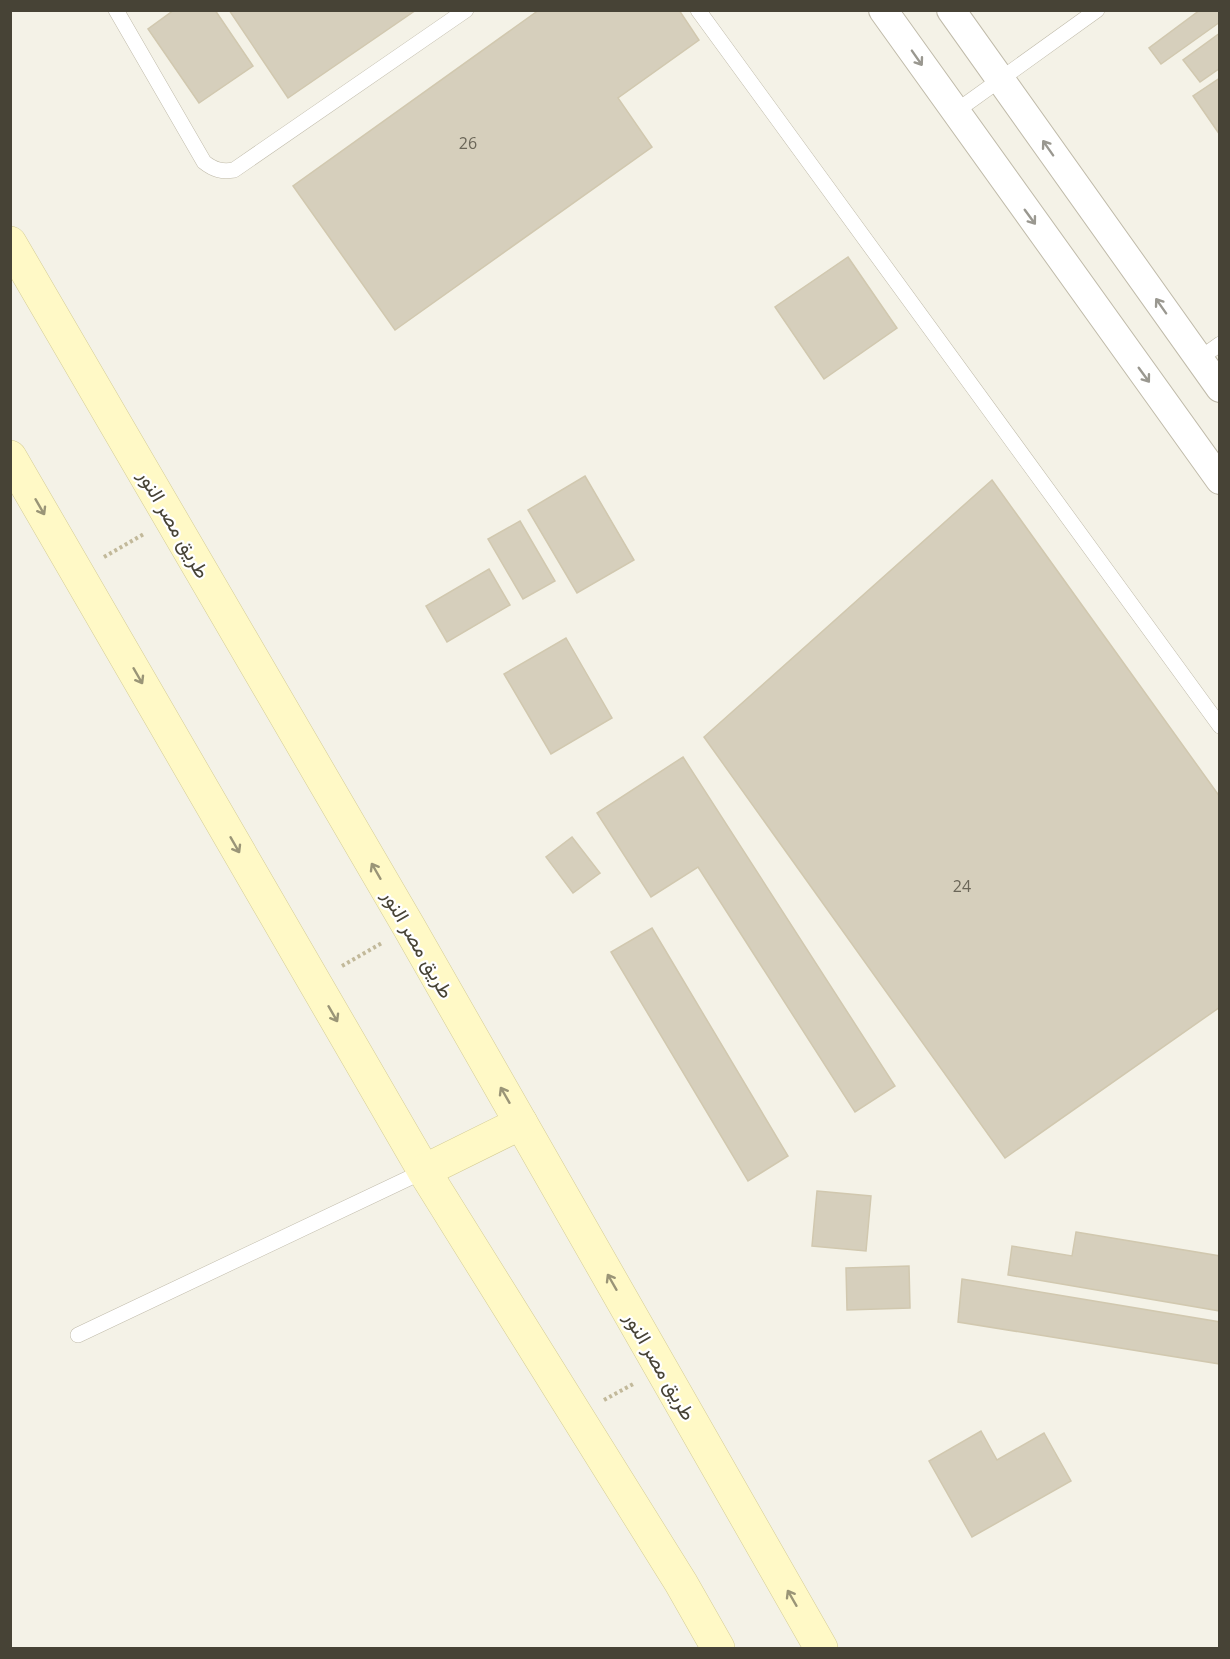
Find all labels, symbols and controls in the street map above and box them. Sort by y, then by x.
one-way arrow [910,50,923,66]
house number: 26 [459,132,477,154]
one-way arrow [1042,140,1054,156]
one-way arrow [1024,208,1036,224]
one-way arrow [1155,299,1167,315]
one-way arrow [1138,367,1150,383]
street label: طريق مصر النور [132,464,216,583]
one-way arrow [34,498,46,515]
one-way arrow [132,667,144,684]
one-way arrow [229,836,241,853]
one-way arrow [370,863,382,880]
house number: 24 [953,875,971,897]
street label: طريق مصر النور [376,884,460,1003]
one-way arrow [327,1005,339,1022]
one-way arrow [499,1087,511,1104]
one-way arrow [606,1274,618,1291]
street label: طريق مصر النور [618,1306,702,1425]
one-way arrow [786,1590,798,1607]

